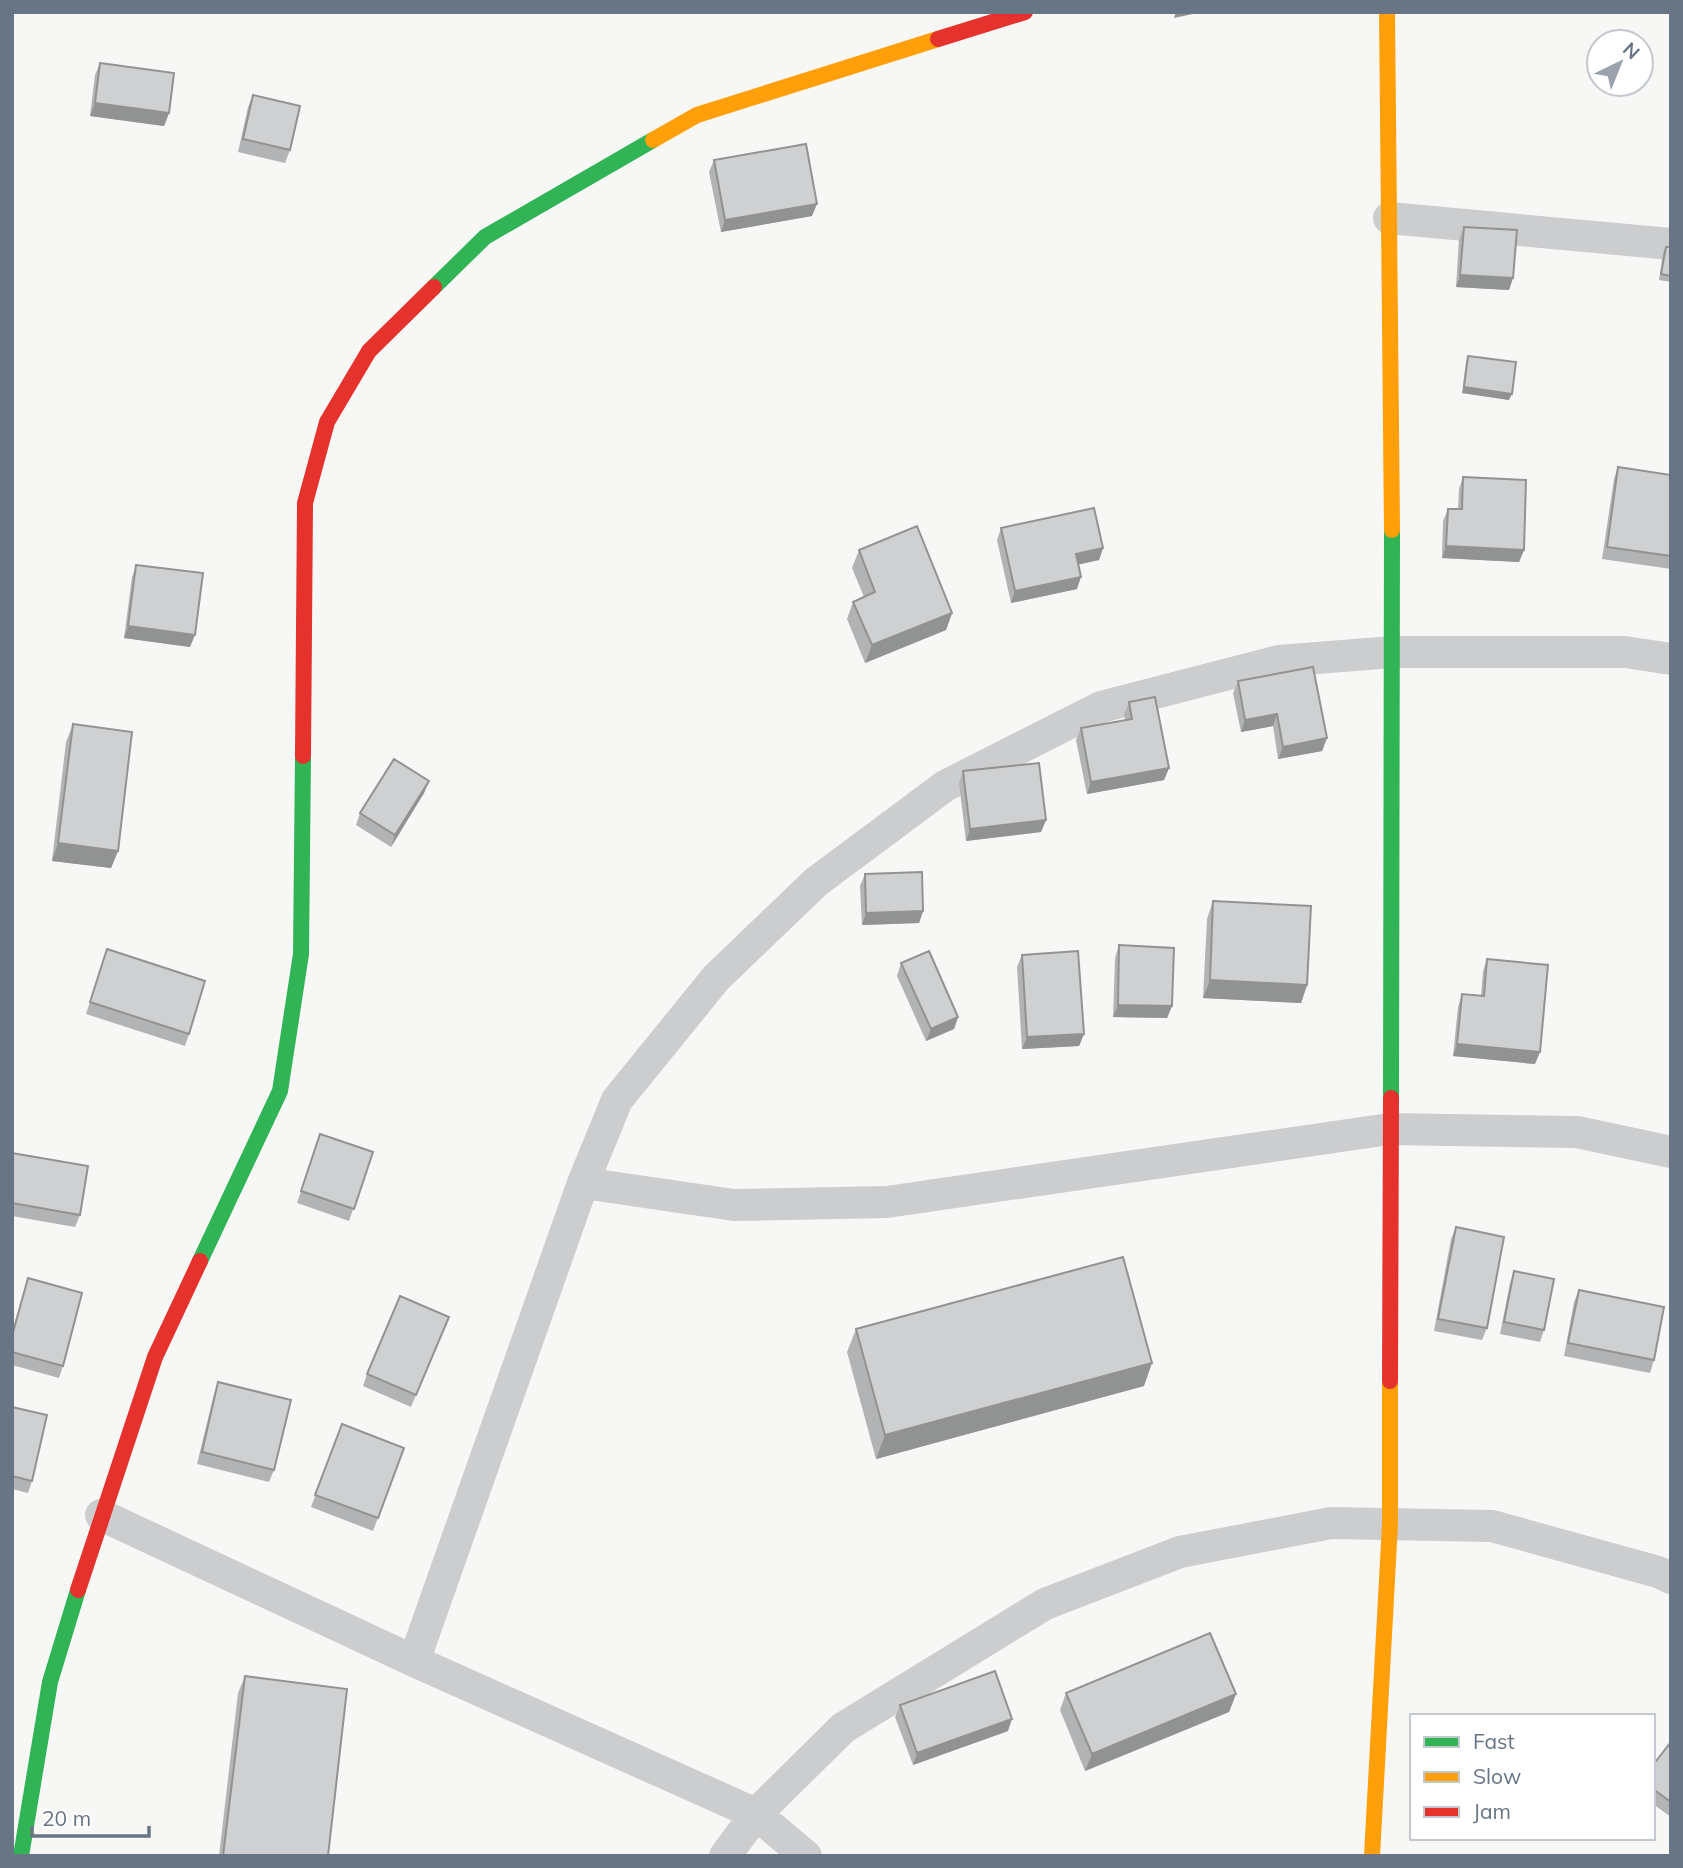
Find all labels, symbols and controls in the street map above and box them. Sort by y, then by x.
north arrow [1585,28,1655,98]
text: N [1618,37,1645,64]
legend [1410,1714,1655,1840]
text: Fast [1473,1728,1515,1754]
text: Slow [1473,1763,1521,1789]
scale bar [32,1794,149,1838]
text: Jam [1473,1798,1511,1824]
text: 20 m [42,1805,91,1831]

